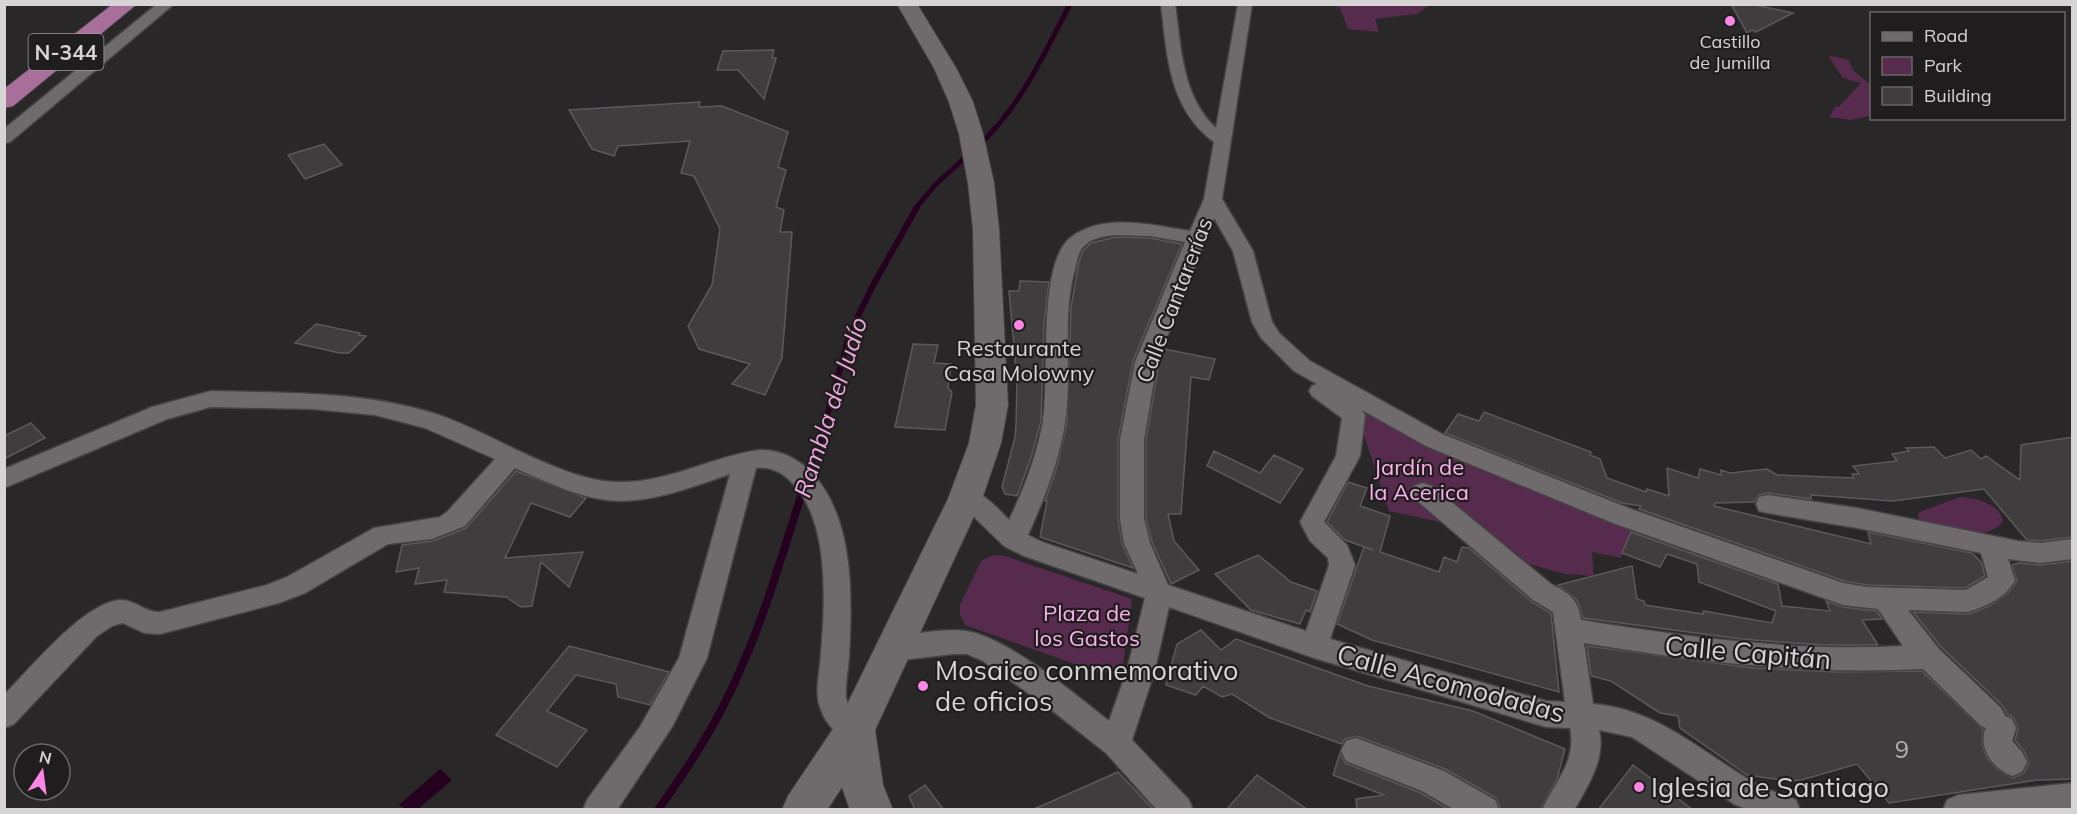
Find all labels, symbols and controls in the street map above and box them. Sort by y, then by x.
legend [1870,12,2065,120]
marker: Castillo de Jumilla [1723,14,1737,28]
text: Road [1924,24,1968,47]
place label: Castillo de Jumilla [1689,30,1771,74]
road number: N-344 [28,34,104,70]
text: Park [1924,54,1963,77]
text: Building [1924,84,1992,107]
street label: Calle Cantarerías [1130,213,1218,387]
water label: Rambla del Judío [787,313,873,501]
marker: Restaurante Casa Molowny [1012,318,1026,332]
place label: Restaurante Casa Molowny [944,334,1095,387]
park label: Jardín de la Acerica [1369,453,1469,506]
park label: Plaza de los Gastos [1034,599,1140,652]
street label: Calle Capitán [1663,628,1833,676]
street label: Calle Acomodadas [1333,636,1569,730]
place label: Mosaico conmemorativo de oficios [935,653,1238,718]
marker: Mosaico conmemorativo de oficios [916,679,930,693]
house number: 9 [1895,734,1909,764]
north arrow [12,742,72,802]
text: N [37,746,54,768]
place label: Iglesia de Santiago [1651,770,1889,804]
marker: Iglesia de Santiago [1632,780,1646,794]

